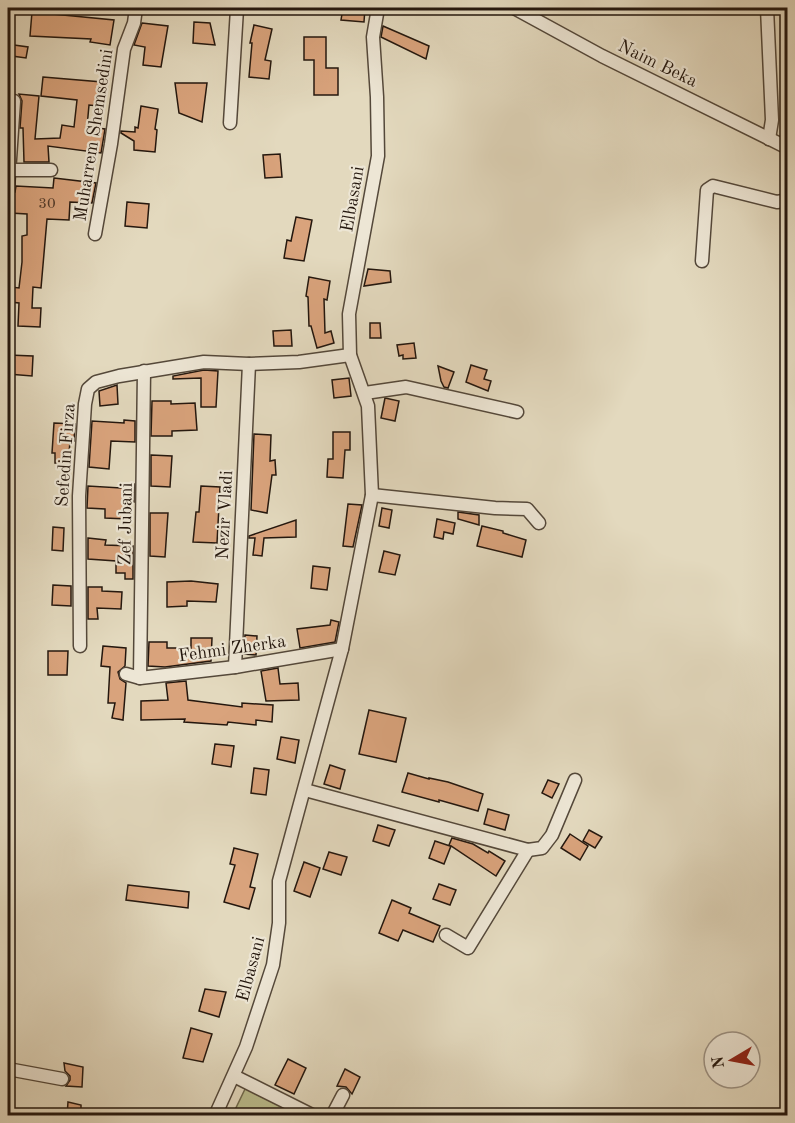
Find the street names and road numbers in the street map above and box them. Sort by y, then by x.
street label: Naim Beka [615,37,700,91]
street label: Muharrem Shemsedini [71,48,117,223]
street label: Elbasani [338,165,368,234]
street label: Sefedin Firza [53,403,79,508]
street label: Nezir Vladi [214,470,236,560]
street label: Zef Jubani [116,482,136,566]
street label: Fehmi Zherka [177,633,287,665]
street label: Elbasani [234,935,268,1004]

